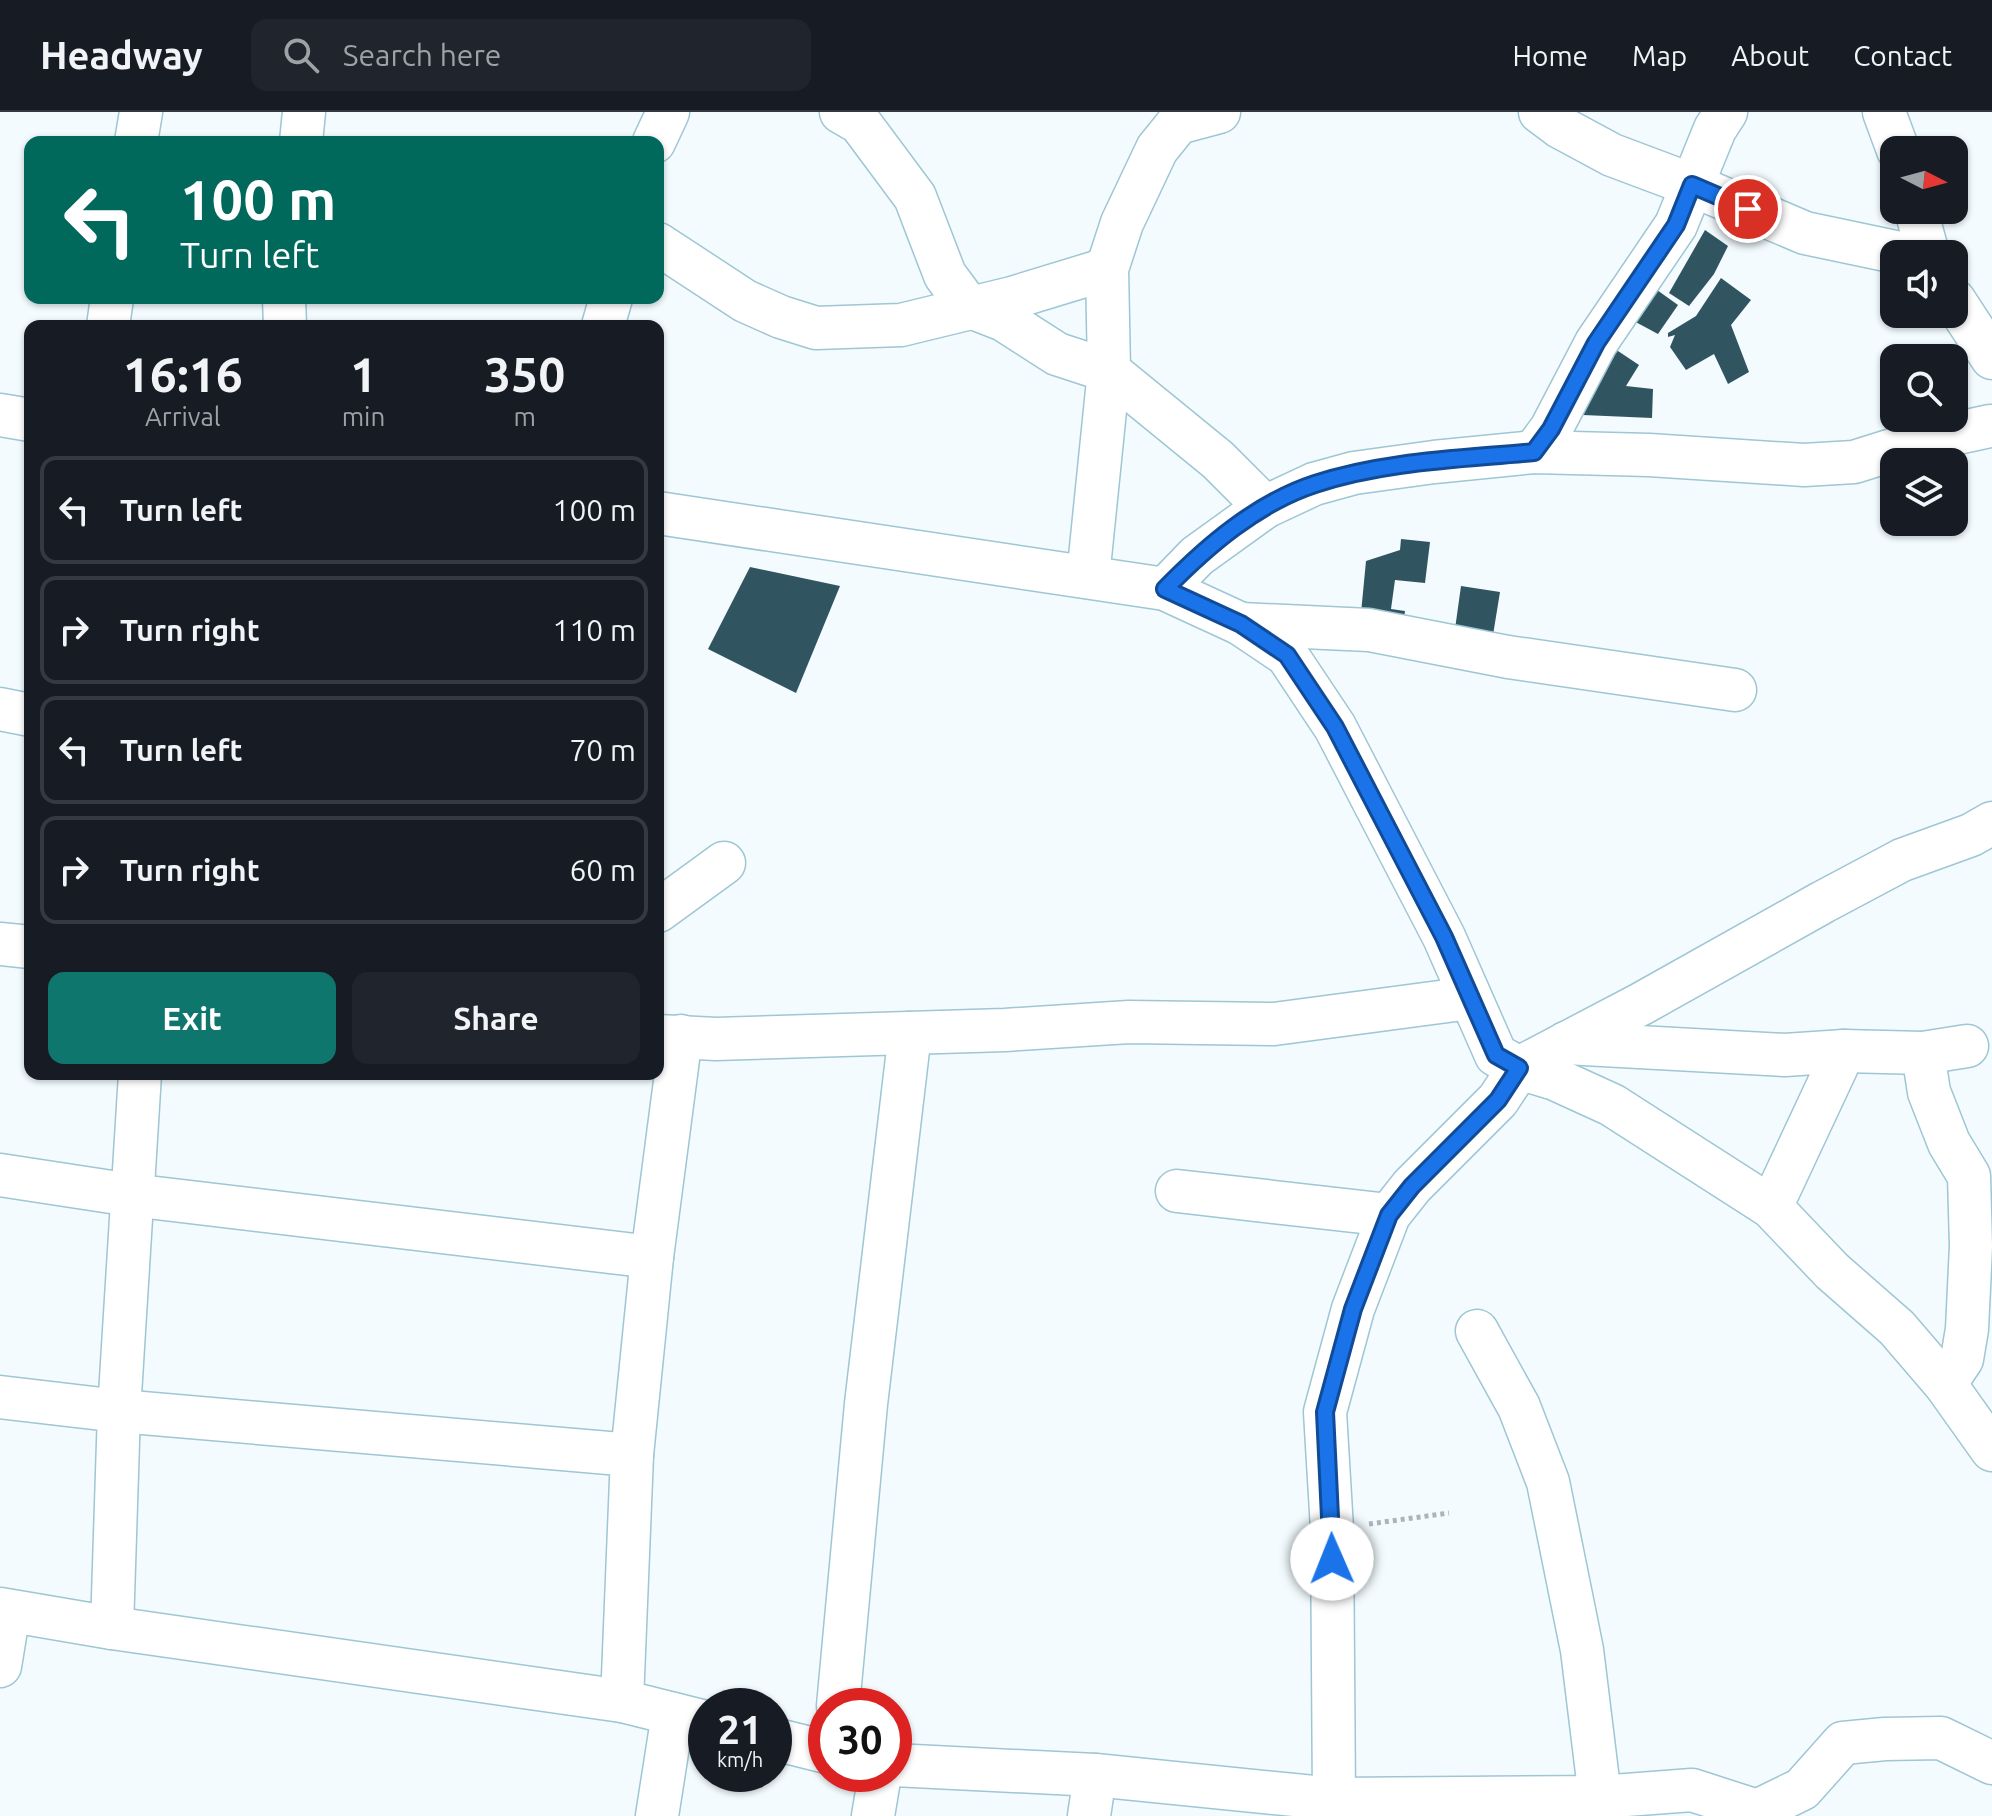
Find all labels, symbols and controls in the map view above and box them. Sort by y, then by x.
search box [251,19,811,91]
icon: search [279,33,323,77]
text: Headway [40,34,203,76]
text: Search here [343,38,501,72]
text: Home [1513,40,1588,71]
text: Map [1632,40,1687,71]
text: About [1731,40,1809,71]
text: Contact [1853,40,1952,71]
north arrow [1880,136,1968,224]
map controls [1880,136,1968,536]
icon: left [48,168,152,272]
text: 100 m [180,168,336,231]
pin [1714,175,1782,243]
icon: arrive [1726,187,1770,231]
text: Turn left [180,234,319,275]
button: sound [1880,240,1968,328]
button: search [1880,344,1968,432]
text: 16:16 [123,347,243,401]
text: 1 [350,347,377,401]
text: 350 [484,347,565,401]
text: Arrival [145,402,221,431]
text: min [342,402,385,431]
text: m [513,402,536,431]
button: layers [1880,448,1968,536]
icon: left [52,488,96,532]
text: Turn left [120,493,242,527]
text: 100 m [552,493,636,527]
icon: right [52,608,96,652]
text: Turn right [120,613,260,647]
text: 110 m [552,613,636,647]
icon: left [52,728,96,772]
text: Turn left [120,733,242,767]
text: 70 m [569,733,636,767]
icon: right [52,848,96,892]
text: Turn right [120,853,260,887]
text: 60 m [569,853,636,887]
button: Exit [48,972,336,1064]
button: Share [352,972,640,1064]
position arrow [1290,1517,1374,1601]
speed limit sign: 30 [808,1688,912,1792]
text: 21 [717,1707,763,1752]
text: km/h [717,1748,763,1771]

